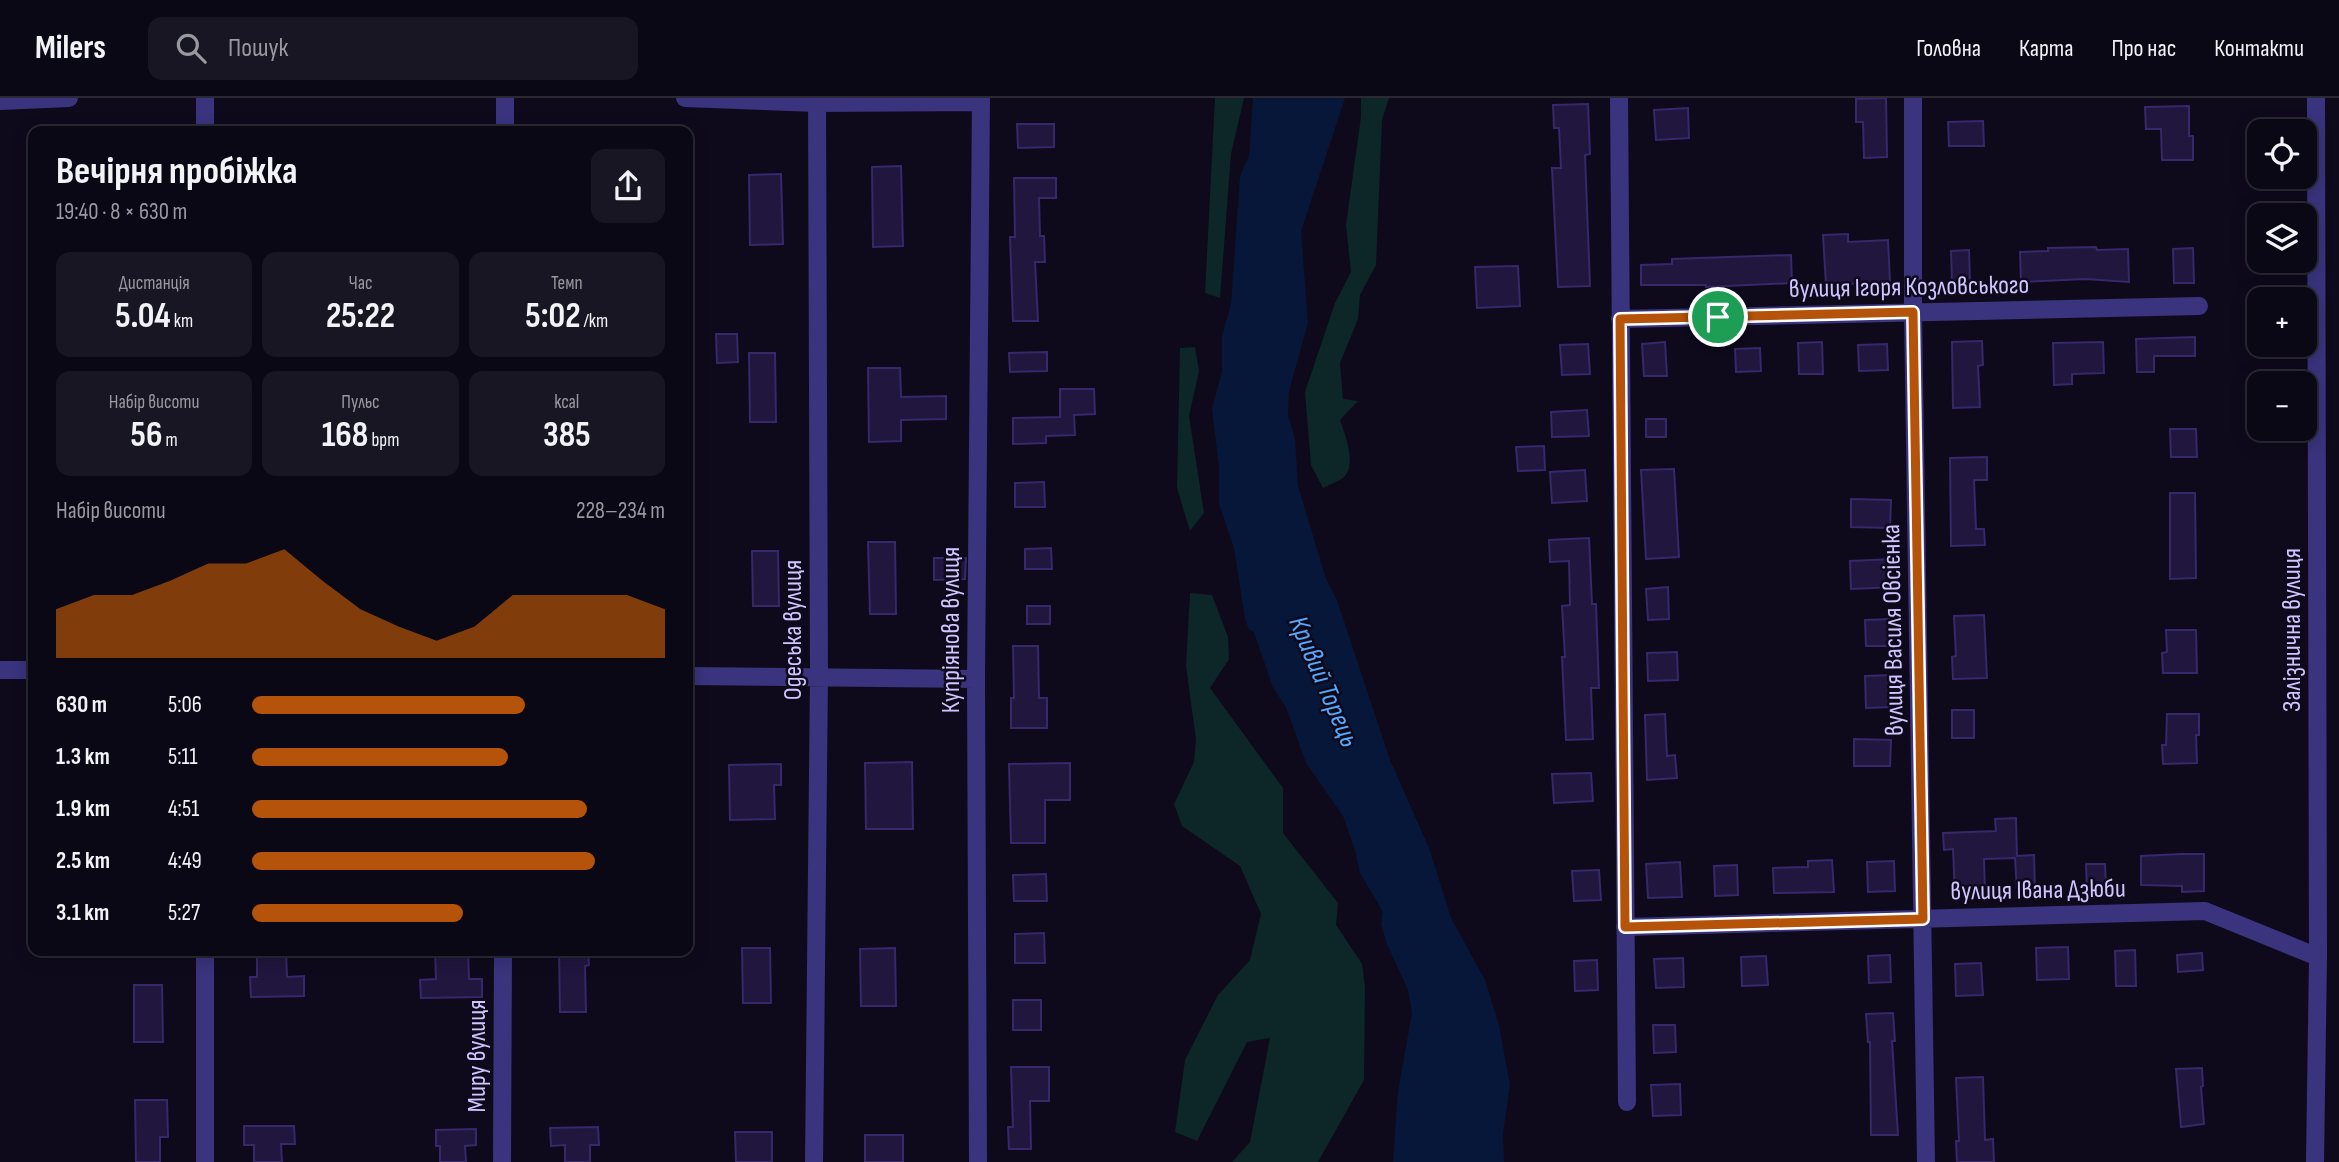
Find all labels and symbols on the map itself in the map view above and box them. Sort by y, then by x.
street label: вулиця Ігоря Козловського [1788,270,2030,305]
pin [1688,287,1748,347]
street label: вулиця Василя Овсієнка [1876,524,1911,736]
street label: Купріянова вулиця [936,547,967,713]
street label: Залізнична вулиця [2277,548,2308,712]
street label: Одеська вулиця [778,560,809,700]
water label: Кривий Торець [1281,611,1366,752]
street label: вулиця Івана Дзюби [1950,873,2126,908]
street label: Миру вулиця [462,1000,493,1112]

